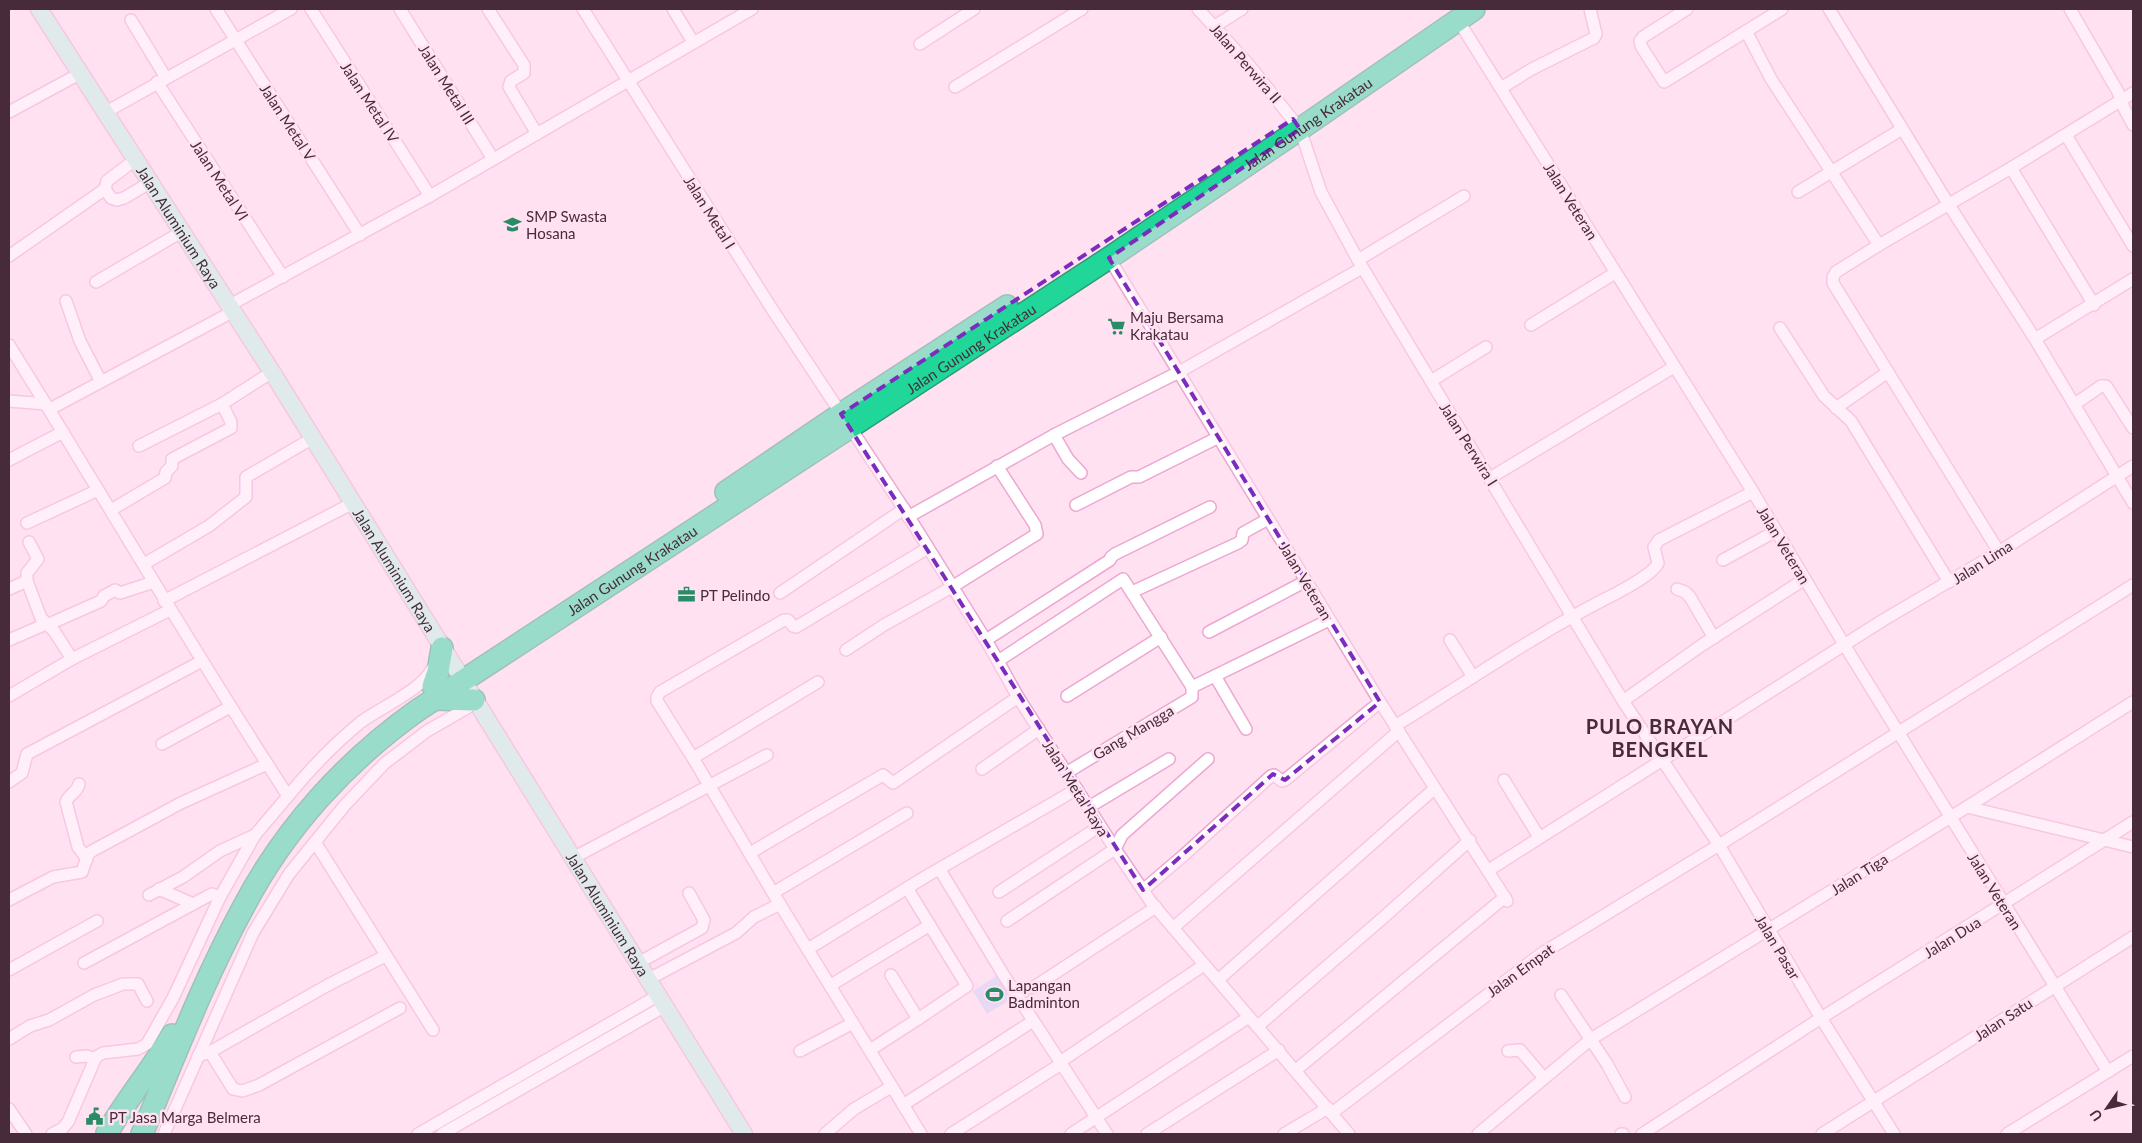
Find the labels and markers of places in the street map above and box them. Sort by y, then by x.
place label: SMP Swasta Hosana [526,207,607,242]
school or university icon: SMP Swasta Hosana [502,215,522,235]
place label: Maju Bersama Krakatau [1130,308,1224,343]
supermarket icon: Maju Bersama Krakatau [1106,316,1126,336]
office icon: PT Pelindo [676,585,696,605]
place label: PT Pelindo [700,586,770,604]
place label: Lapangan Badminton [1008,976,1080,1011]
sports icon: Lapangan Badminton [984,984,1004,1004]
public building icon: PT Jasa Marga Belmera [85,1107,105,1127]
place label: PT Jasa Marga Belmera [109,1108,261,1126]

